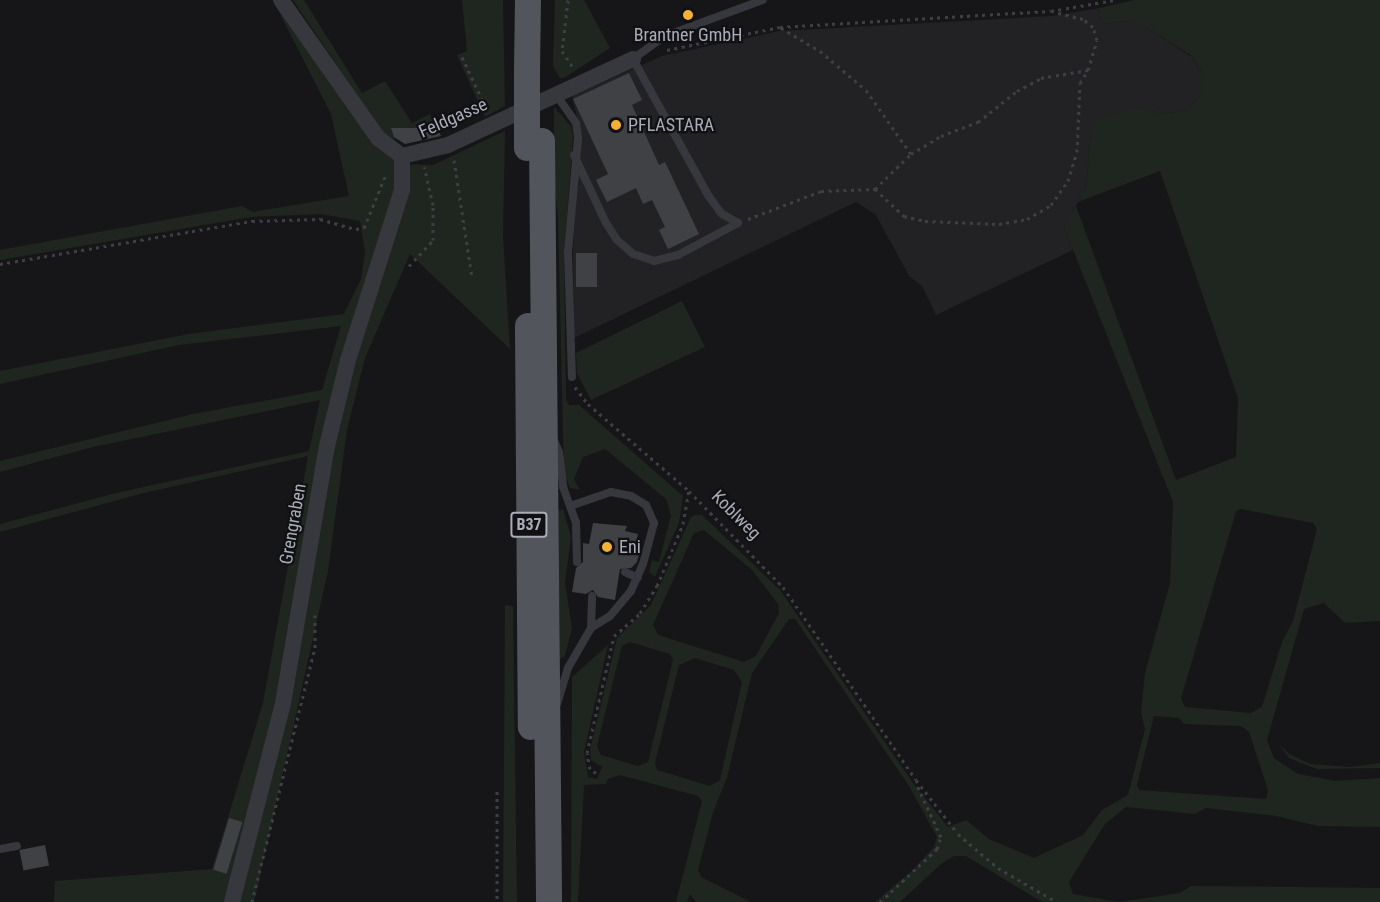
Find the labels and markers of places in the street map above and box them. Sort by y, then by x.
marker: Brantner GmbH [681,8,695,22]
place label: Brantner GmbH [634,24,742,46]
place label: PFLASTARA [628,114,714,136]
marker: PFLASTARA [609,118,623,132]
place label: Eni [619,536,641,558]
marker: Eni [600,540,614,554]

